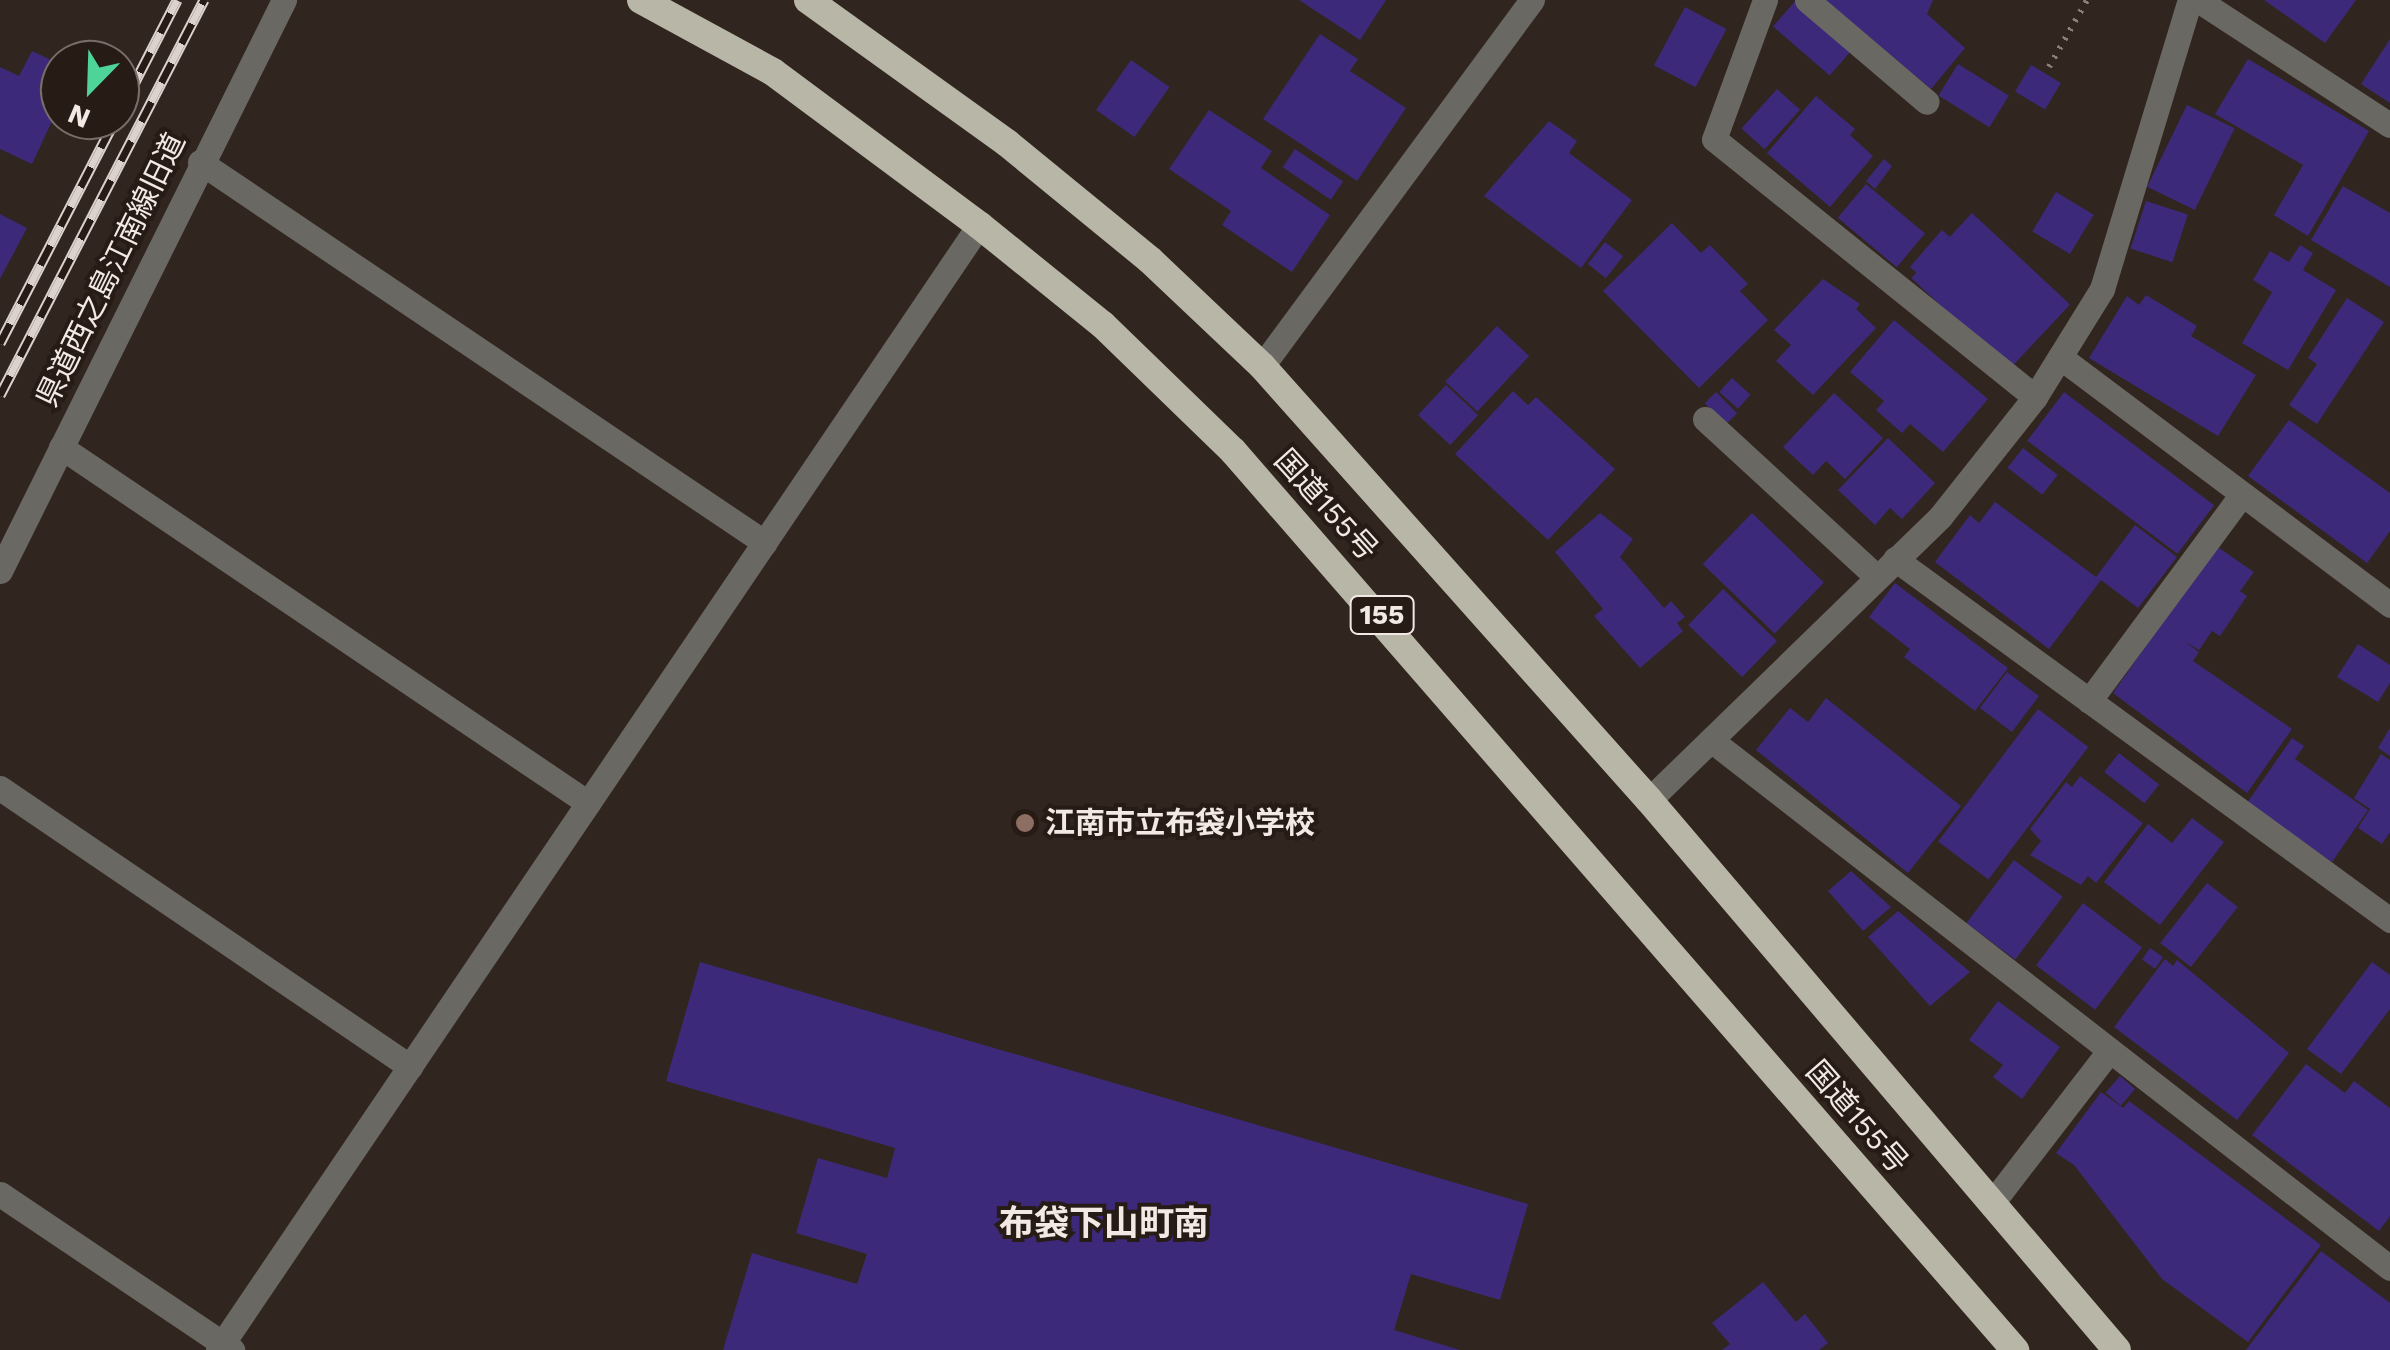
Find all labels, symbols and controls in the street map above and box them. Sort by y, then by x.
north arrow [40,40,140,140]
text: N [63,97,95,135]
street label: 県道西之島江南線旧道 [29,127,193,413]
street label: 国道155号 [1267,442,1385,568]
road number: 155 [1350,592,1414,638]
place label: 江南市立布袋小学校 [1045,805,1315,841]
marker: 江南市立布袋小学校 [1014,812,1036,834]
street label: 国道155号 [1799,1054,1915,1180]
district label: 布袋下山町南 [999,1202,1209,1244]

